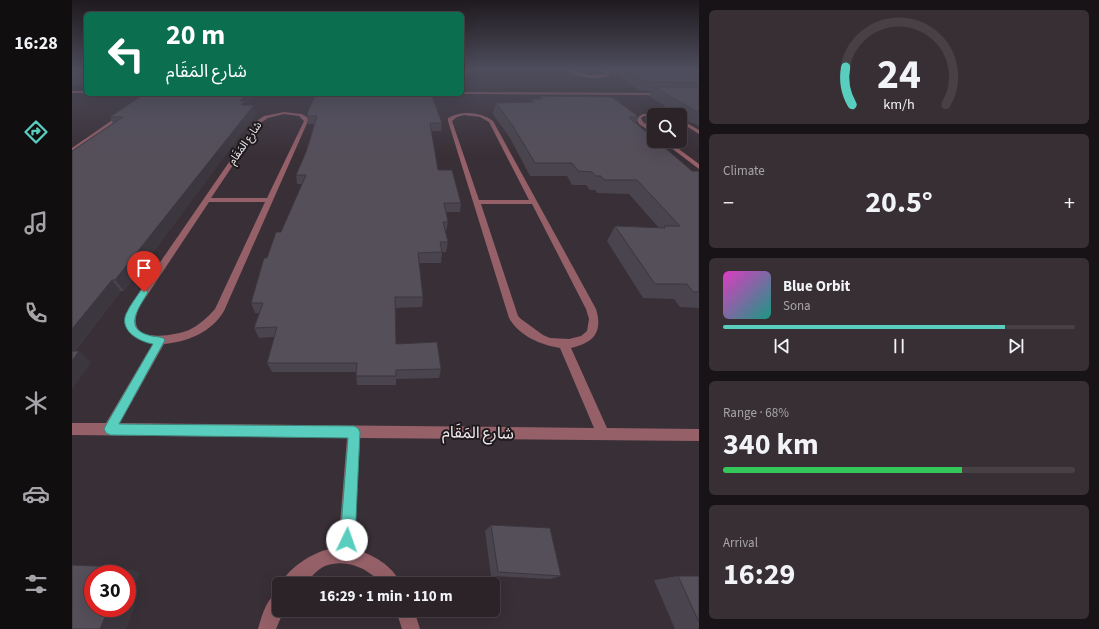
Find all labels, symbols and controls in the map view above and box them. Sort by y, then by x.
text: 20 m [166,15,225,55]
icon: left [100,28,152,80]
text: 16:28 [14,31,58,56]
text: 24 [877,45,921,105]
text: شارع المَقَام [166,59,247,84]
text: km/h [883,93,915,114]
map controls [647,108,687,148]
button: search [647,108,687,148]
icon: directions [22,118,50,146]
street label: شارع المَقَام [225,118,266,168]
text: Climate [723,162,765,180]
text: 20.5° [865,181,933,224]
text: − [723,187,734,219]
text: + [1064,187,1075,219]
icon: music [22,209,50,237]
pin [127,251,161,292]
icon: arrive [133,257,155,279]
text: Blue Orbit [783,276,850,297]
text: Sona [783,297,811,315]
icon: phone [22,299,50,327]
icon: previous [771,335,793,357]
icon: pause [888,335,910,357]
icon: next [1005,335,1027,357]
icon: climate [22,389,50,417]
text: Range · 68% [723,404,789,422]
street label: شارع المَقَام [442,421,514,446]
text: 340 km [723,423,819,466]
icon: car [22,480,50,508]
position arrow [326,519,368,561]
text: Arrival [723,534,758,552]
text: 16:29 [723,553,795,596]
speed limit sign: 30 [84,565,136,617]
icon: filters [22,570,50,598]
text: 16:29 · 1 min · 110 m [319,586,453,607]

